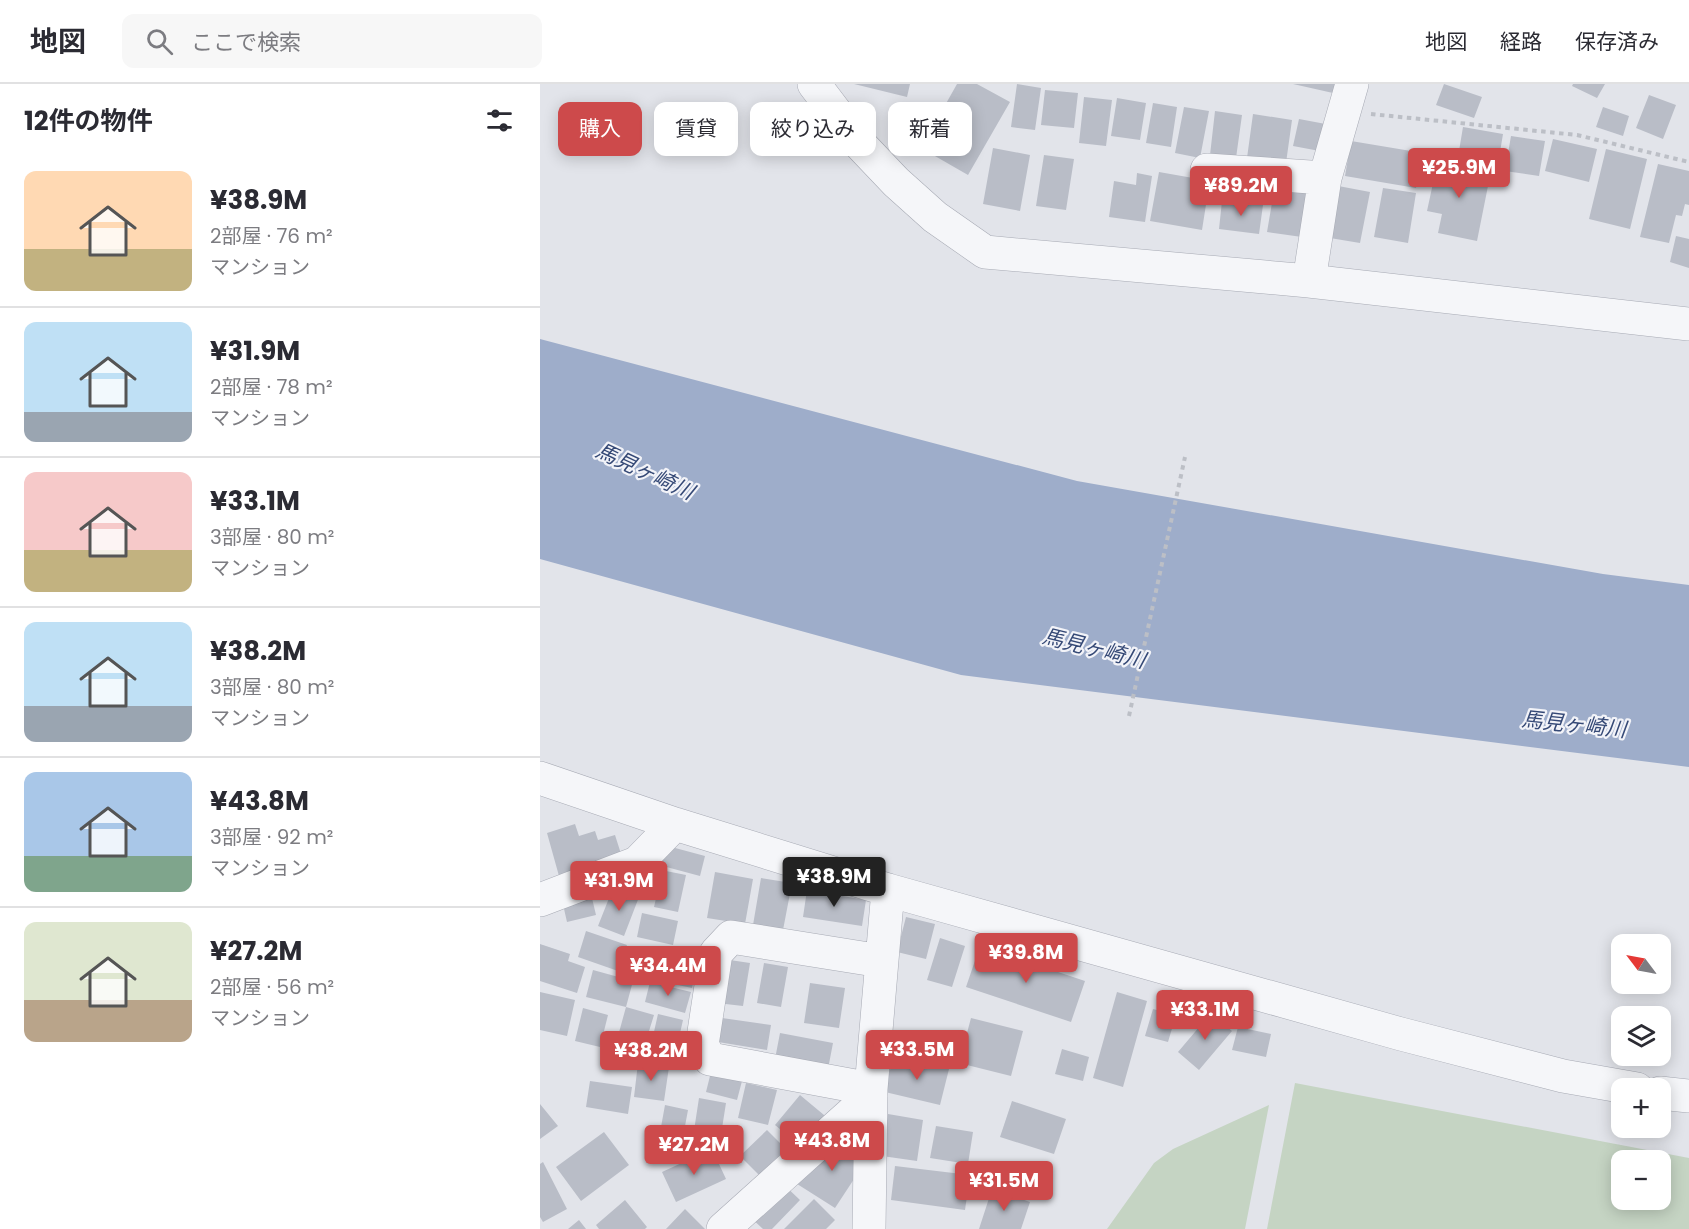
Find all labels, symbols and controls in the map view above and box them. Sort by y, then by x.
search box [122,14,542,68]
text: 地図 [30,22,86,61]
icon: search [143,25,176,58]
text: ここで検索 [191,27,301,58]
text: 地図 [1425,27,1467,56]
text: 経路 [1500,27,1542,56]
text: 保存済み [1575,27,1659,56]
chip: 購入 [558,102,642,156]
chip: 賃貸 [654,102,738,156]
chip: 絞り込み [750,102,876,156]
chip: 新着 [888,102,972,156]
text: 12件の物件 [24,103,153,139]
icon: filters [483,104,516,137]
pin: ¥25.9M [1410,148,1508,199]
text: ¥25.9M [1422,153,1496,181]
pin: ¥89.2M [1192,166,1290,217]
text: ¥89.2M [1204,171,1278,199]
text: ¥38.9M [210,182,307,218]
icon: home [72,195,144,267]
text: 2部屋 · 76 m² [210,222,333,250]
text: マンション [210,253,310,281]
text: ¥31.9M [210,333,300,369]
icon: home [72,346,144,418]
text: 2部屋 · 78 m² [210,373,333,401]
text: マンション [210,404,310,432]
water label: 馬見ヶ崎川 [591,436,701,507]
text: ¥33.1M [210,483,300,519]
icon: home [72,496,144,568]
text: 3部屋 · 80 m² [210,523,334,551]
text: マンション [210,554,310,582]
water label: 馬見ヶ崎川 [1040,621,1150,675]
text: ¥38.2M [210,633,306,669]
icon: home [72,646,144,718]
text: 3部屋 · 80 m² [210,673,334,701]
text: マンション [210,704,310,732]
water label: 馬見ヶ崎川 [1520,704,1630,744]
text: ¥43.8M [210,783,309,819]
icon: home [72,796,144,868]
text: 3部屋 · 92 m² [210,823,333,851]
text: マンション [210,854,310,882]
pin: ¥38.9M [785,857,883,908]
pin: ¥31.9M [570,861,668,912]
text: ¥38.9M [797,862,871,890]
text: ¥31.9M [584,866,654,894]
text: ¥27.2M [210,933,302,969]
pin: ¥39.8M [977,933,1075,984]
north arrow [1611,934,1671,994]
map controls [1611,934,1671,1210]
text: ¥39.8M [989,938,1063,966]
icon: home [72,946,144,1018]
pin: ¥34.4M [619,946,717,997]
text: ¥34.4M [630,951,706,979]
text: 2部屋 · 56 m² [210,973,334,1001]
pin: ¥33.1M [1156,990,1254,1041]
text: ¥33.1M [1170,995,1240,1023]
text: マンション [210,1004,310,1032]
button: layers [1611,1006,1671,1066]
pin: ¥33.5M [868,1030,966,1081]
pin: ¥38.2M [602,1031,700,1082]
text: ¥33.5M [880,1035,954,1063]
text: ¥38.2M [614,1036,688,1064]
button: + [1611,1078,1671,1138]
pin: ¥43.8M [783,1121,881,1172]
pin: ¥27.2M [645,1125,743,1176]
text: ¥43.8M [794,1126,870,1154]
text: ¥27.2M [659,1130,729,1158]
button: − [1611,1150,1671,1210]
pin: ¥31.5M [955,1161,1053,1212]
text: ¥31.5M [969,1166,1039,1194]

